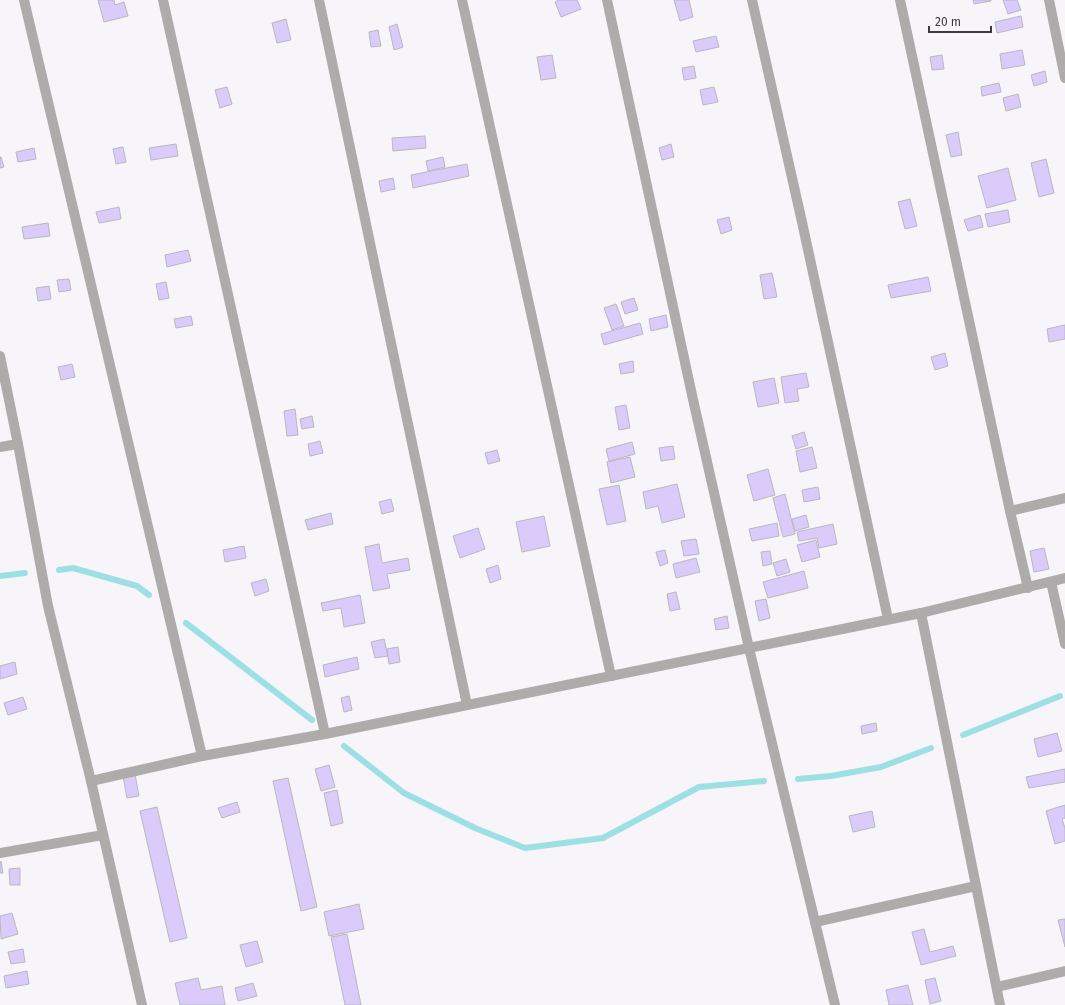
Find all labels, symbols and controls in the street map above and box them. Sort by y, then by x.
scale bar [929,8,991,34]
text: 20 m [935,15,961,29]

